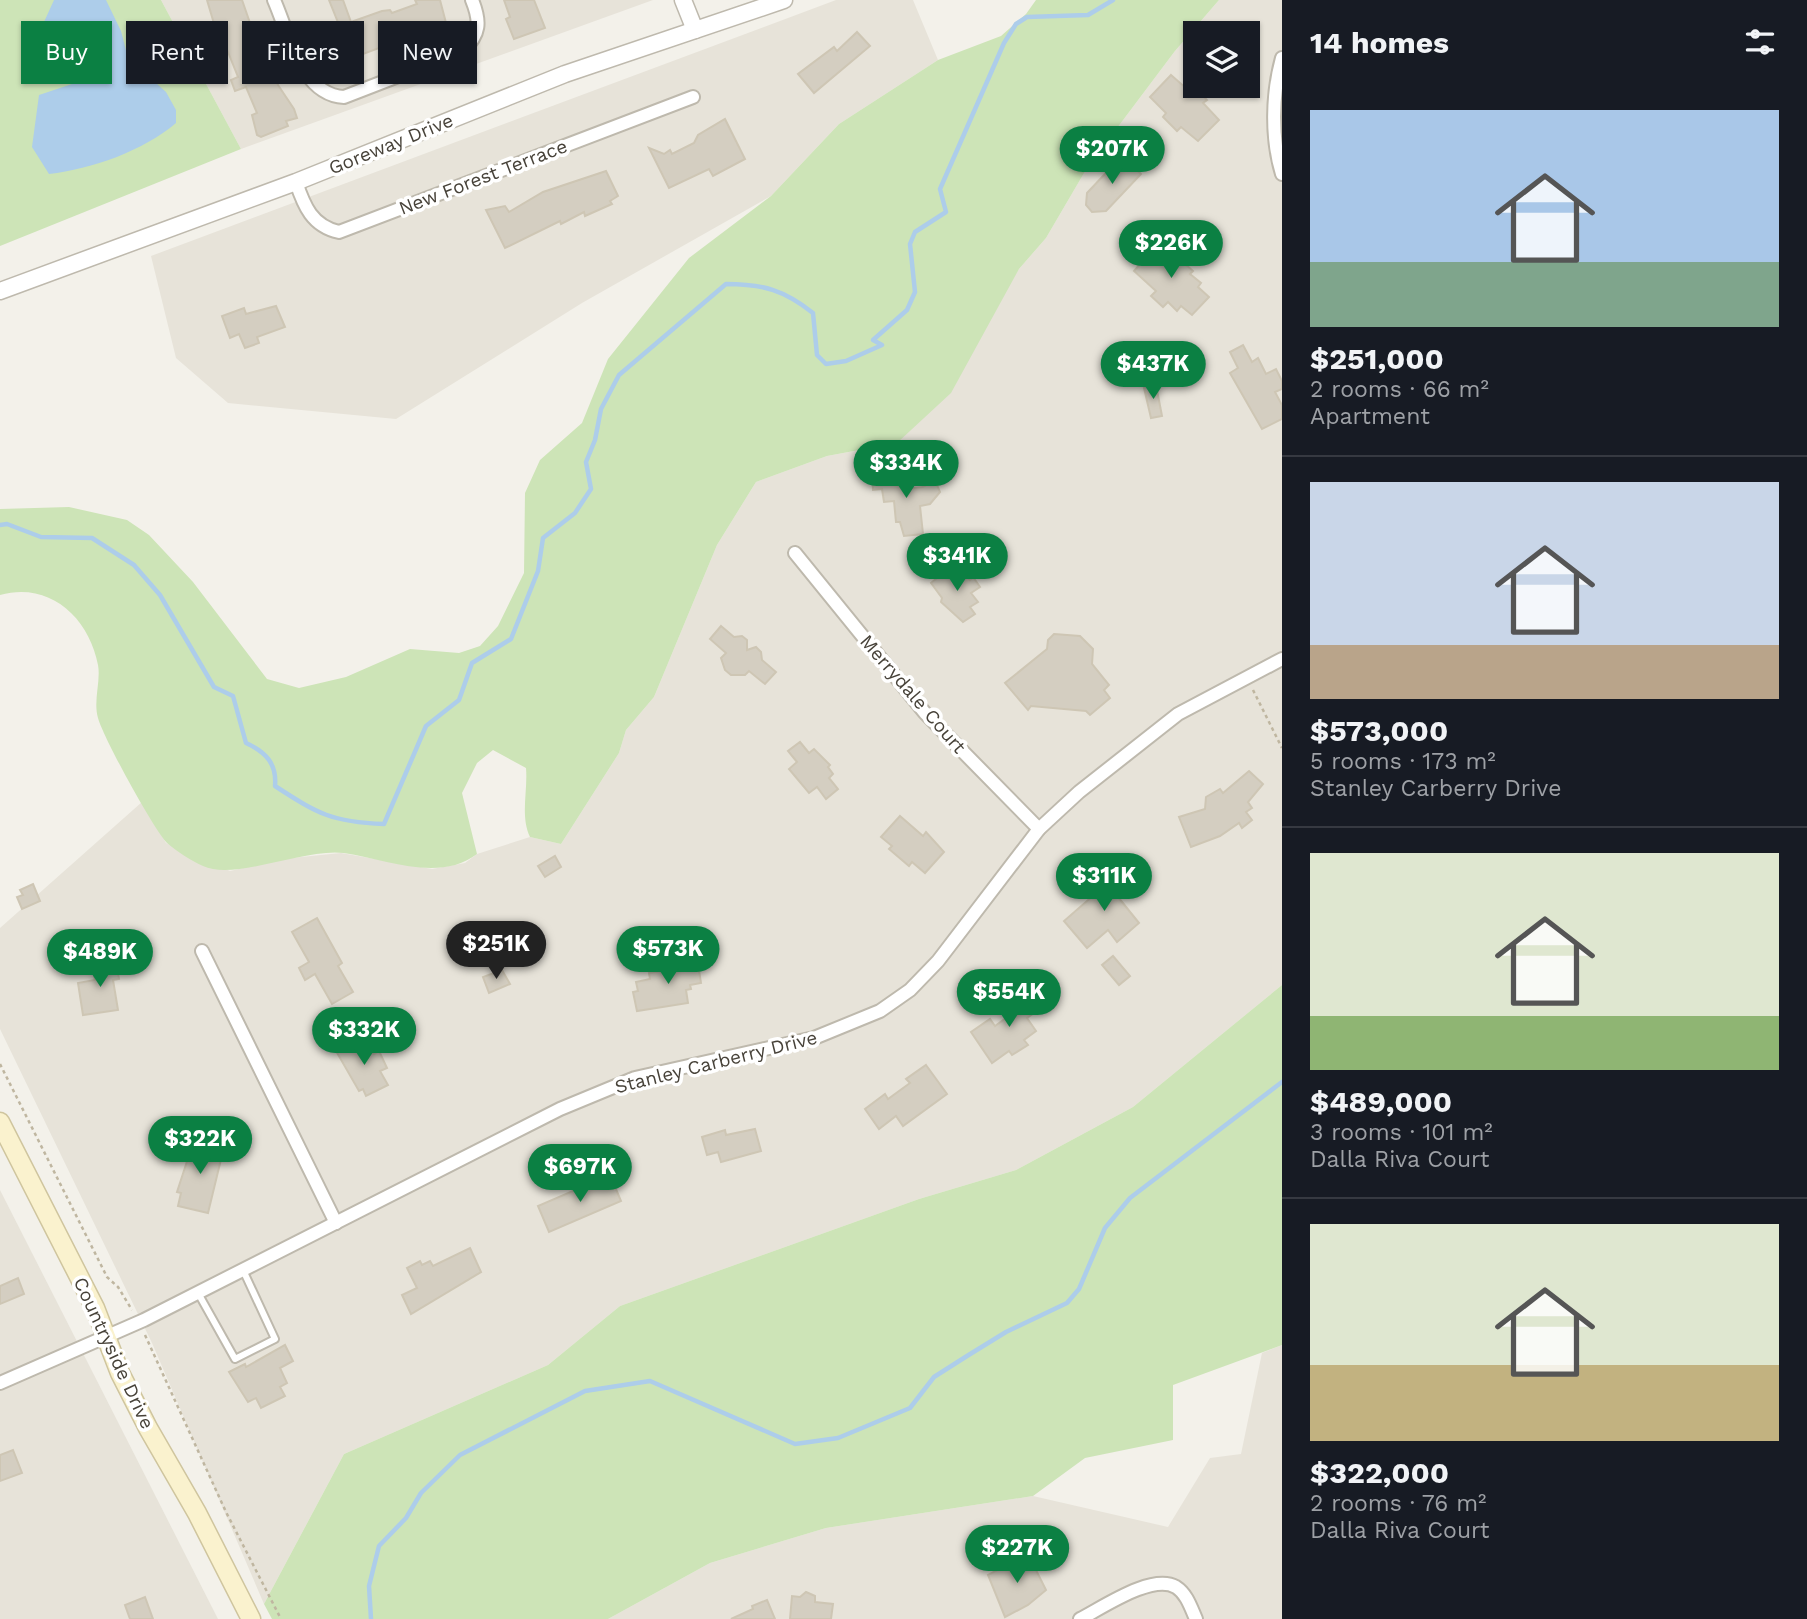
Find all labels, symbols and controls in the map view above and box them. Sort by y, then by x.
chip: Buy [21,21,112,84]
chip: Rent [126,21,228,84]
chip: Filters [242,21,364,84]
chip: New [378,21,477,84]
map controls [1183,21,1260,98]
button: layers [1183,21,1260,98]
icon: filters [1741,23,1779,61]
text: 14 homes [1310,25,1449,60]
street label: Goreway Drive [325,109,457,179]
pin: $207K [1063,127,1161,186]
street label: New Forest Terrace [395,134,571,220]
text: $207K [1076,135,1148,162]
icon: home [1482,155,1608,281]
pin: $226K [1122,220,1220,280]
text: $226K [1135,229,1207,256]
text: $251,000 [1310,341,1444,376]
pin: $437K [1104,342,1202,401]
text: $437K [1117,350,1189,377]
text: 2 rooms · 66 m² [1310,376,1489,403]
text: Apartment [1310,403,1430,430]
pin: $334K [857,440,955,500]
text: $334K [870,449,942,476]
icon: home [1482,527,1608,653]
pin: $341K [908,534,1006,593]
text: $341K [923,542,991,569]
street label: Merrydale Court [855,630,971,758]
text: $573,000 [1310,713,1448,748]
text: 5 rooms · 173 m² [1310,748,1496,775]
text: Stanley Carberry Drive [1310,775,1562,802]
pin: $311K [1055,853,1153,913]
text: $311K [1072,862,1136,889]
icon: home [1482,898,1608,1024]
pin: $251K [447,922,545,981]
pin: $573K [619,926,717,986]
pin: $489K [51,930,149,989]
text: $251K [462,930,530,957]
text: $573K [632,935,704,962]
text: $489K [63,938,137,965]
pin: $554K [960,970,1058,1029]
text: $554K [973,978,1045,1005]
pin: $332K [315,1007,413,1067]
text: $332K [328,1016,400,1043]
street label: Stanley Carberry Drive [612,1026,820,1098]
text: $489,000 [1310,1084,1452,1119]
pin: $322K [151,1116,249,1176]
text: 3 rooms · 101 m² [1310,1119,1493,1146]
text: $322K [164,1125,236,1152]
pin: $697K [531,1144,629,1204]
text: Dalla Riva Court [1310,1146,1489,1173]
text: $697K [544,1153,616,1180]
icon: home [1482,1269,1608,1395]
street label: Countryside Drive [69,1273,159,1433]
text: $322,000 [1310,1455,1449,1490]
text: 2 rooms · 76 m² [1310,1490,1486,1517]
text: Dalla Riva Court [1310,1517,1489,1544]
pin: $227K [968,1526,1066,1585]
text: $227K [981,1534,1053,1561]

